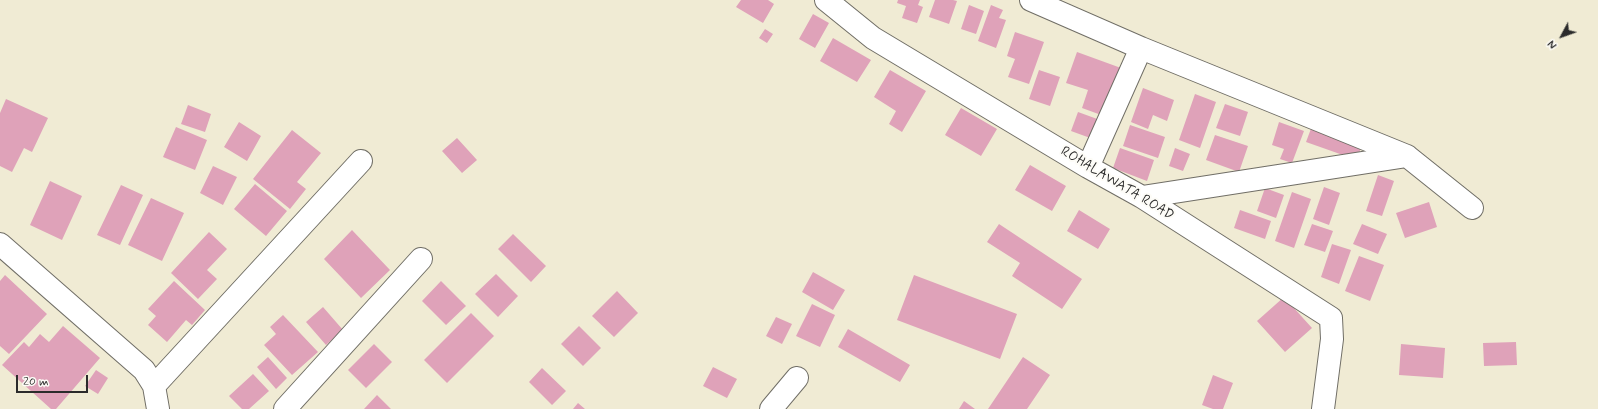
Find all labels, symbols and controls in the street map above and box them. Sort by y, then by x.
north arrow [1542,16,1582,56]
text: N [1545,37,1561,51]
street label: ROHALAWATA ROAD [1057,143,1177,225]
scale bar [18,367,90,393]
text: 20 m [23,374,49,390]

